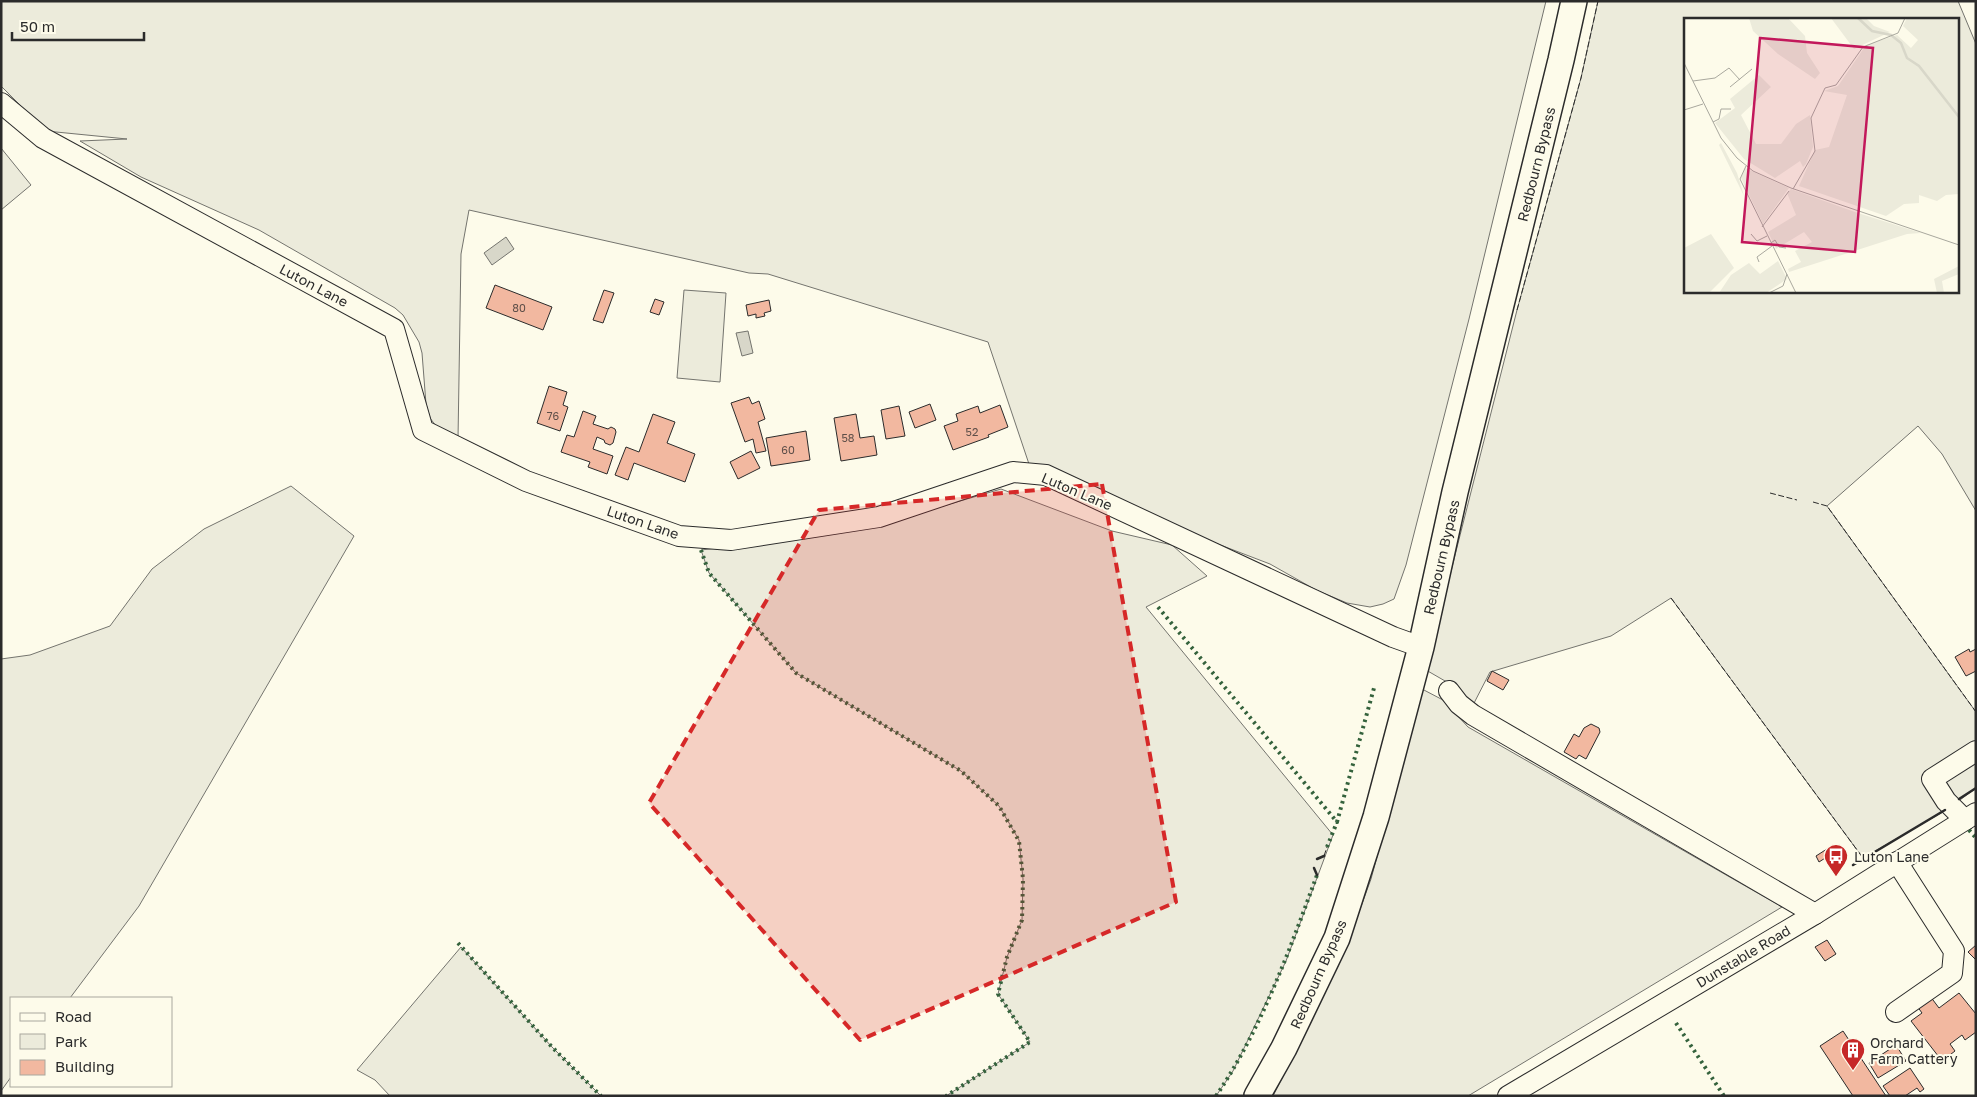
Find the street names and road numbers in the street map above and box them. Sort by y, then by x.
street label: Redbourn Bypass [1514,105,1558,223]
street label: Luton Lane [277,260,351,310]
street label: Luton Lane [1039,469,1115,513]
street label: Redbourn Bypass [1419,498,1463,616]
street label: Luton Lane [605,502,681,542]
street label: Redbourn Bypass [1286,917,1350,1031]
street label: Dunstable Road [1693,921,1793,991]

